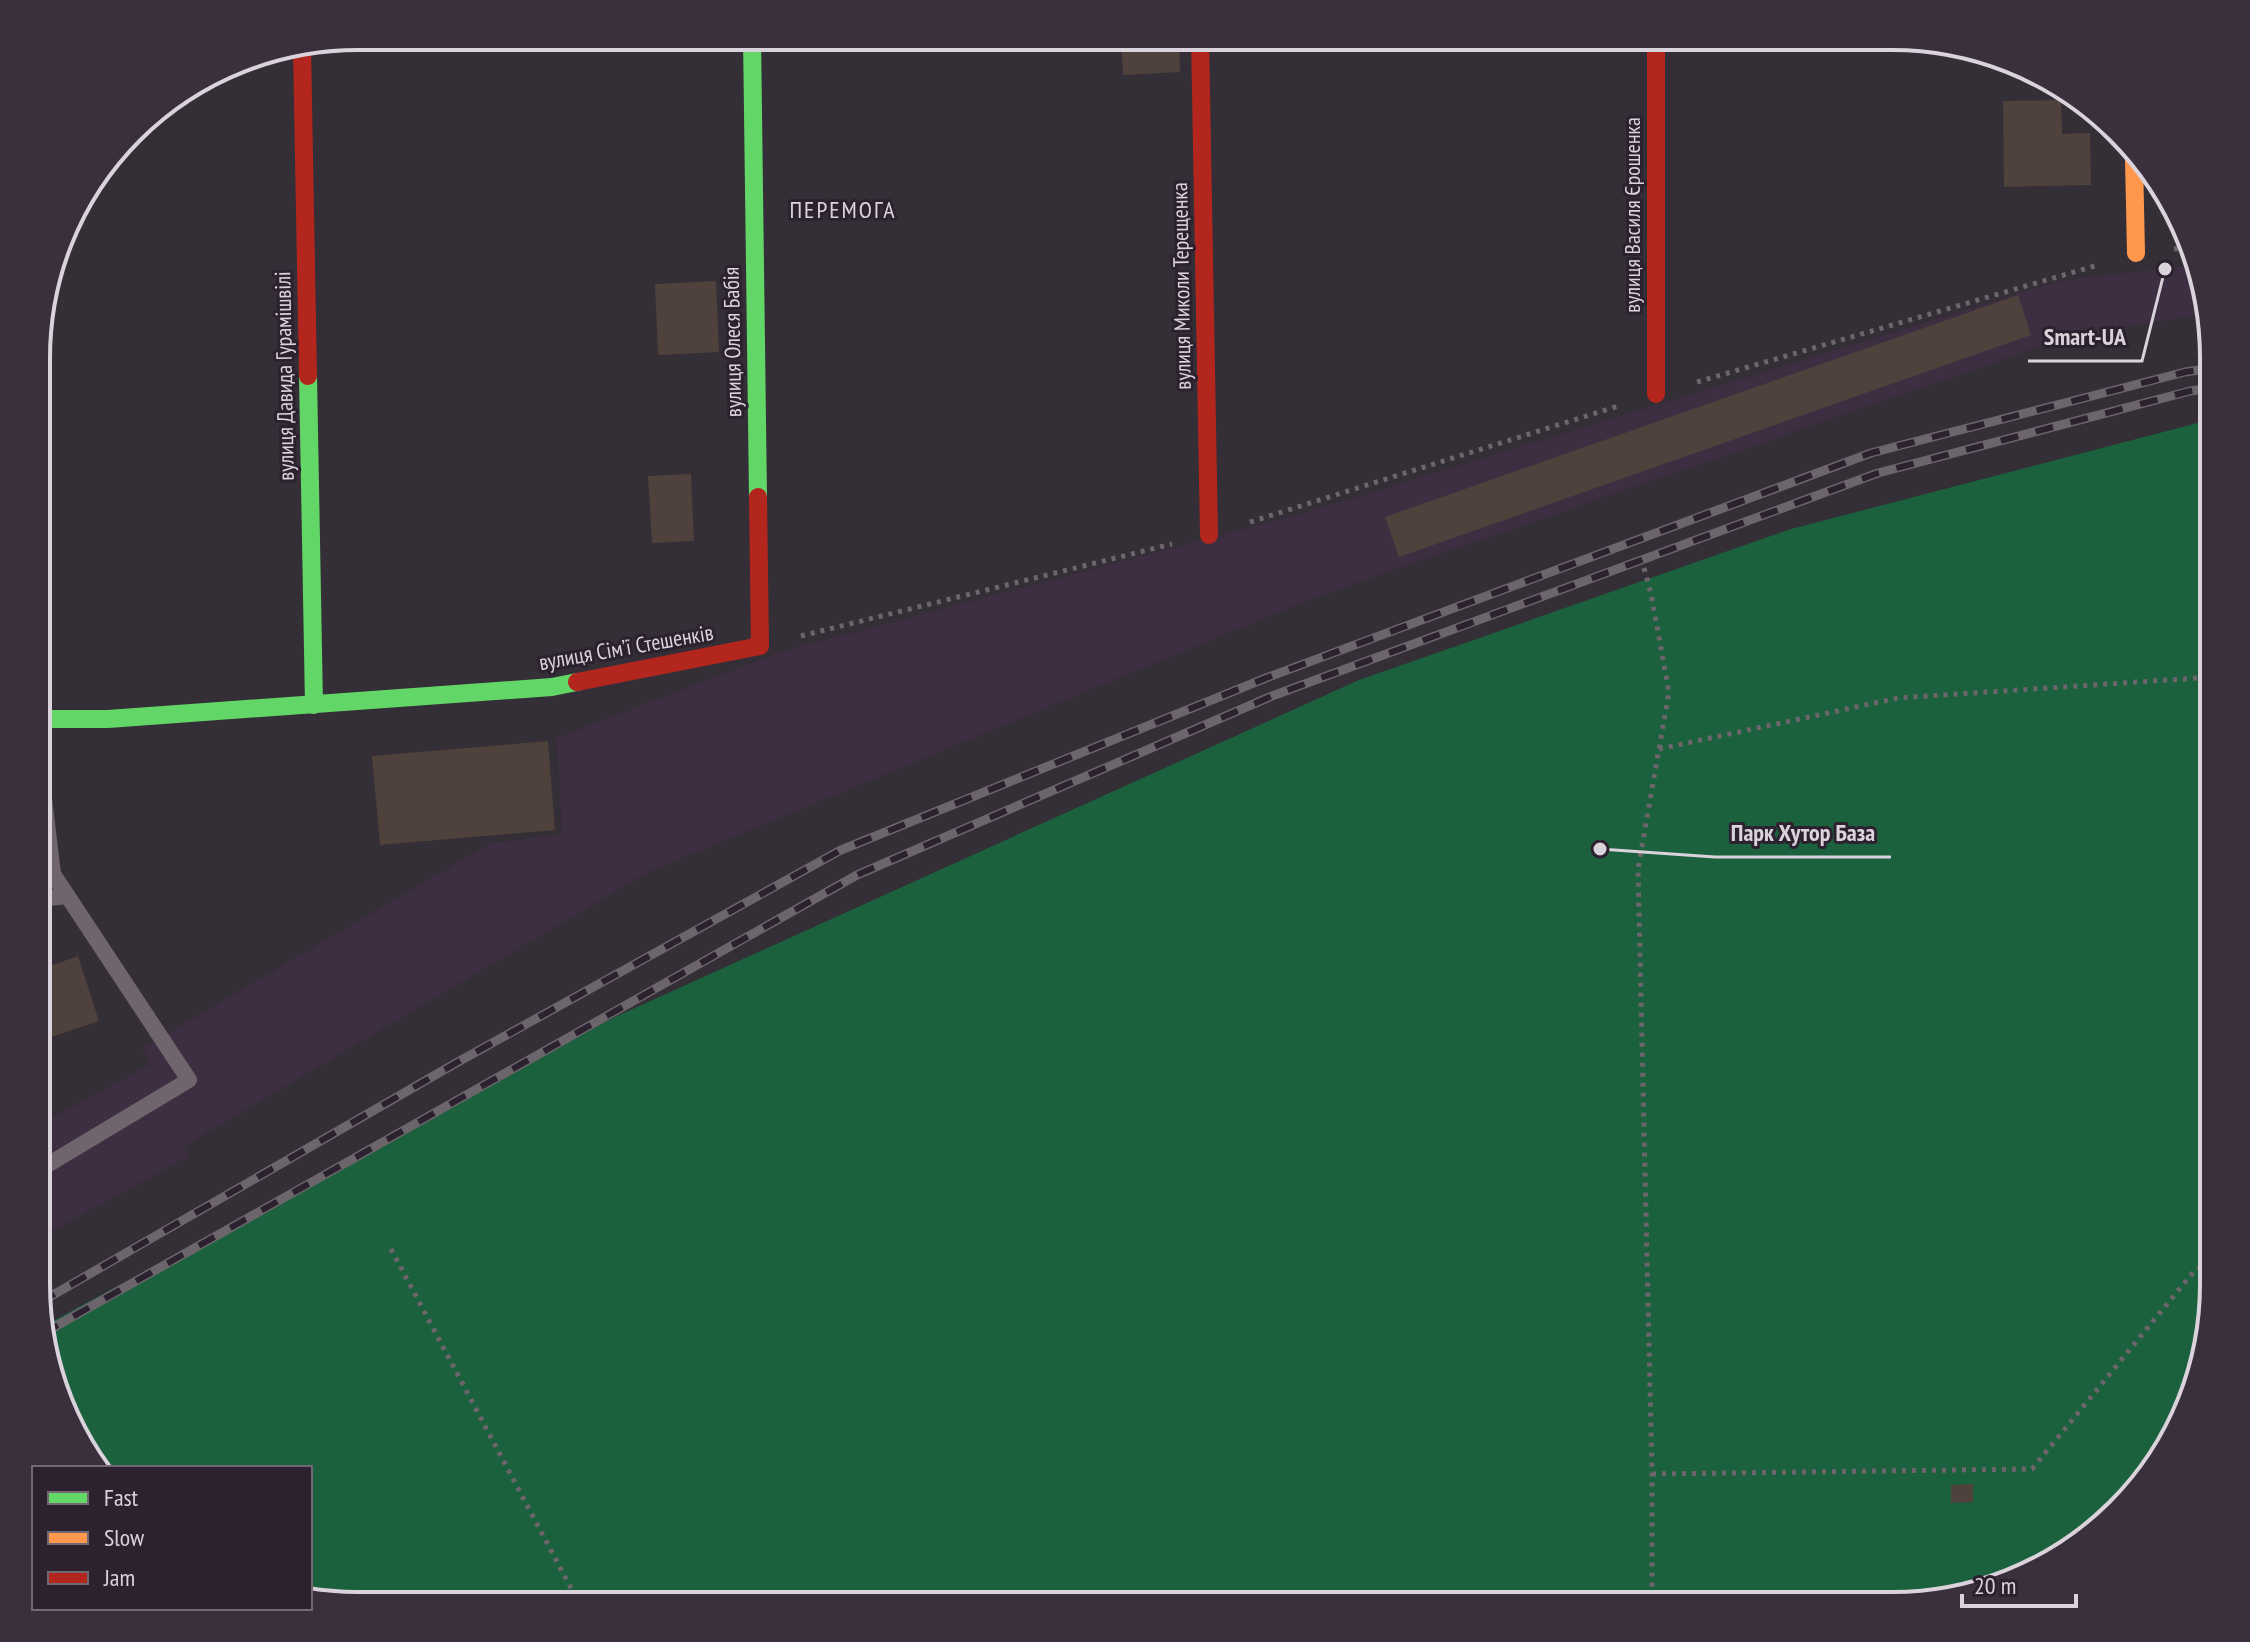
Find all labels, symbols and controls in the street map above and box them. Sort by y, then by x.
street label: вулиця Василя Єрошенка [1618,117,1646,313]
street label: вулиця Миколи Терещенка [1165,182,1197,390]
district label: ПЕРЕМОГА [789,194,897,225]
street label: вулиця Олеся Бабія [717,267,747,417]
street label: вулиця Давида Гурамішвілі [268,271,300,481]
callout: Smart-UA [2028,313,2142,361]
text: Smart-UA [2044,321,2127,352]
street label: вулиця Сімʼї Стешенків [537,618,716,676]
callout: Парк Хутор База [1715,809,1891,857]
text: Парк Хутор База [1731,817,1875,848]
legend [32,1466,312,1610]
text: Fast [104,1482,139,1513]
text: Slow [104,1522,145,1553]
scale bar [1962,1558,2076,1608]
text: Jam [103,1562,135,1593]
text: 20 m [1974,1570,2016,1601]

